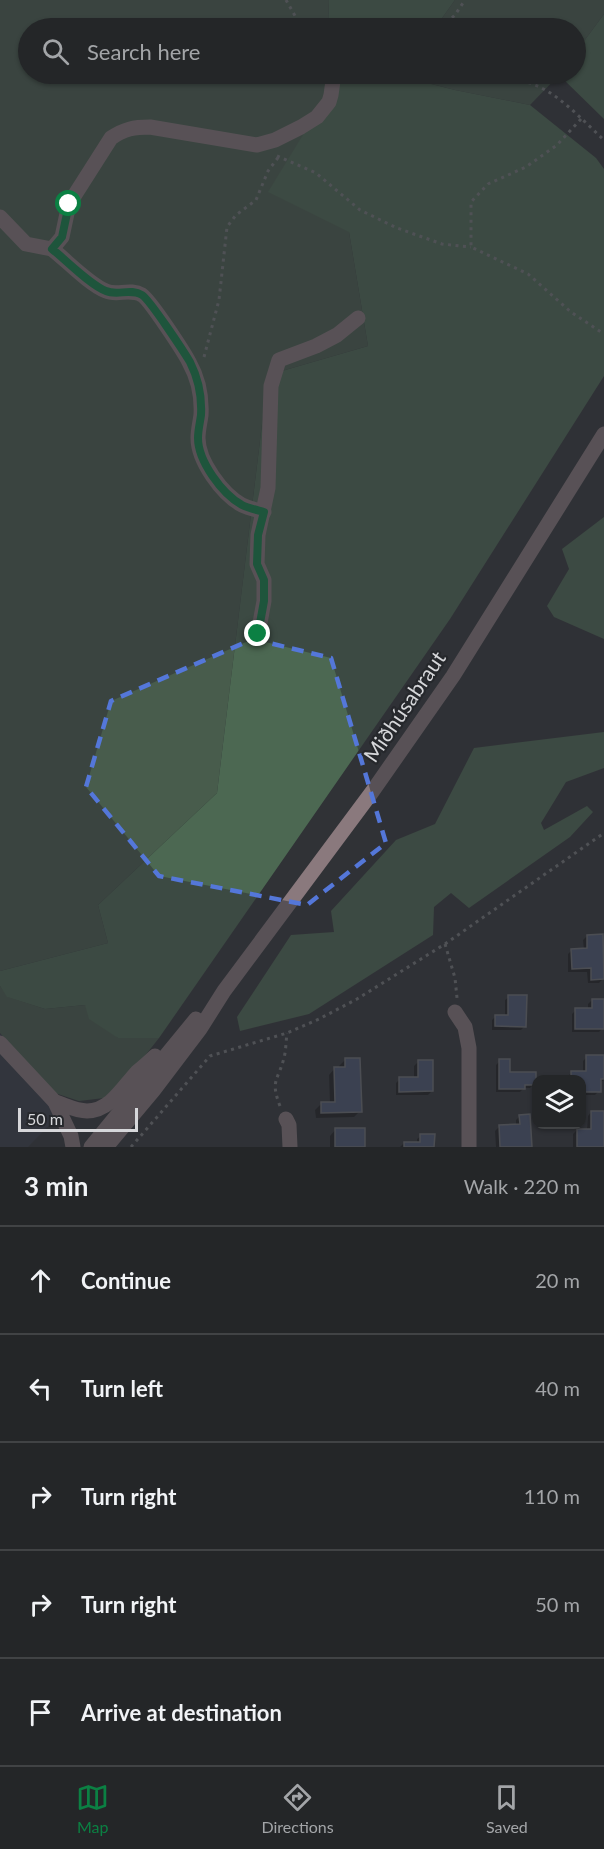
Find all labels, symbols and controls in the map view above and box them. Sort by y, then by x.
search box [18,18,586,84]
icon: search [39,35,72,68]
text: Search here [87,38,200,65]
route start [55,190,81,216]
route end [244,620,270,646]
street label: Miðhúsabraut [358,646,450,766]
map controls [532,1075,586,1129]
button: layers [532,1075,586,1129]
scale bar [18,1105,138,1132]
text: 50 m [27,1109,63,1128]
text: 3 min [24,1170,88,1202]
text: Walk · 220 m [464,1174,580,1198]
icon: ahead [24,1264,57,1297]
text: Continue [81,1267,171,1294]
text: 20 m [535,1268,580,1292]
icon: left [24,1372,57,1405]
text: Turn left [81,1375,163,1402]
text: 40 m [535,1376,580,1400]
icon: right [24,1480,57,1513]
text: Turn right [81,1483,176,1510]
text: 110 m [524,1484,580,1508]
icon: right [24,1588,57,1621]
text: Turn right [81,1591,176,1618]
text: 50 m [535,1592,580,1616]
icon: arrive [24,1696,57,1729]
text: Arrive at destination [81,1699,282,1726]
tab: Map [76,1781,109,1836]
tab: Directions [261,1781,334,1836]
tab: Saved [486,1781,528,1836]

